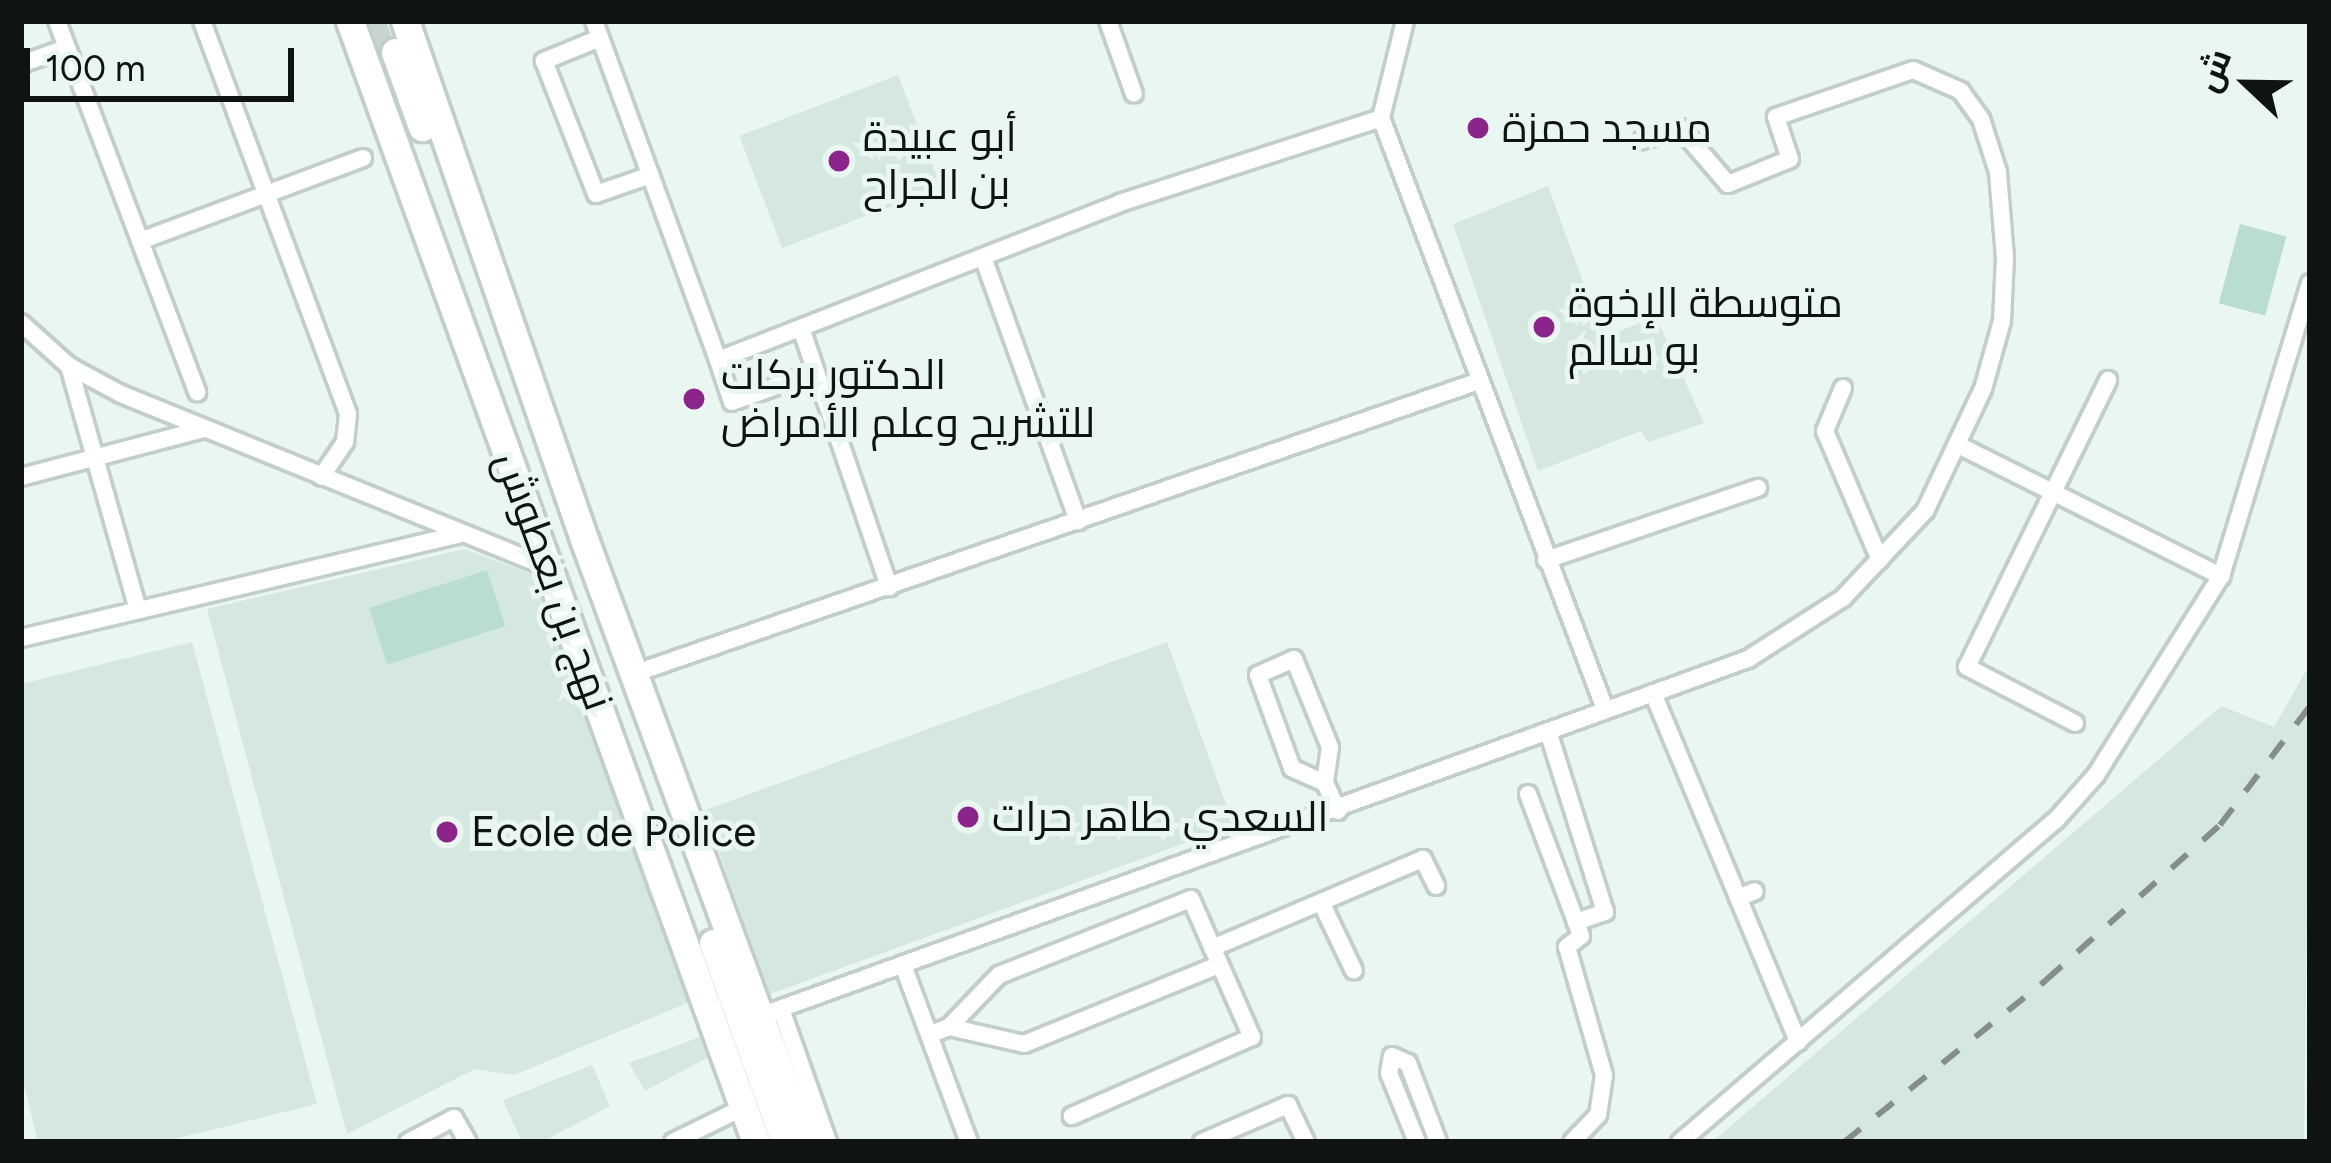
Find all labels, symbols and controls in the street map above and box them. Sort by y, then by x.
scale bar [30,24,300,98]
north arrow [2187,24,2307,144]
text: ش [2187,43,2239,97]
text: 100 m [45,47,146,90]
place label: مسجد حمزة [1502,103,1712,153]
place label: أبو عبيدة بن الجراح [863,112,1017,210]
marker: مسجد حمزة [1465,115,1491,141]
marker: أبو عبيدة بن الجراح [826,148,852,174]
place label: متوسطة الإخوة بو سالم [1568,278,1843,376]
marker: متوسطة الإخوة بو سالم [1531,314,1557,340]
place label: الدكتور بركات للتشريح وعلم الأمراض [721,350,1095,448]
marker: الدكتور بركات للتشريح وعلم الأمراض [678,383,710,415]
street label: نهج بن بعطوش [484,445,624,717]
place label: السعدي طاهر حرات [992,792,1329,842]
marker: السعدي طاهر حرات [955,804,981,830]
place label: Ecole de Police [471,807,756,857]
marker: Ecole de Police [434,819,460,845]

